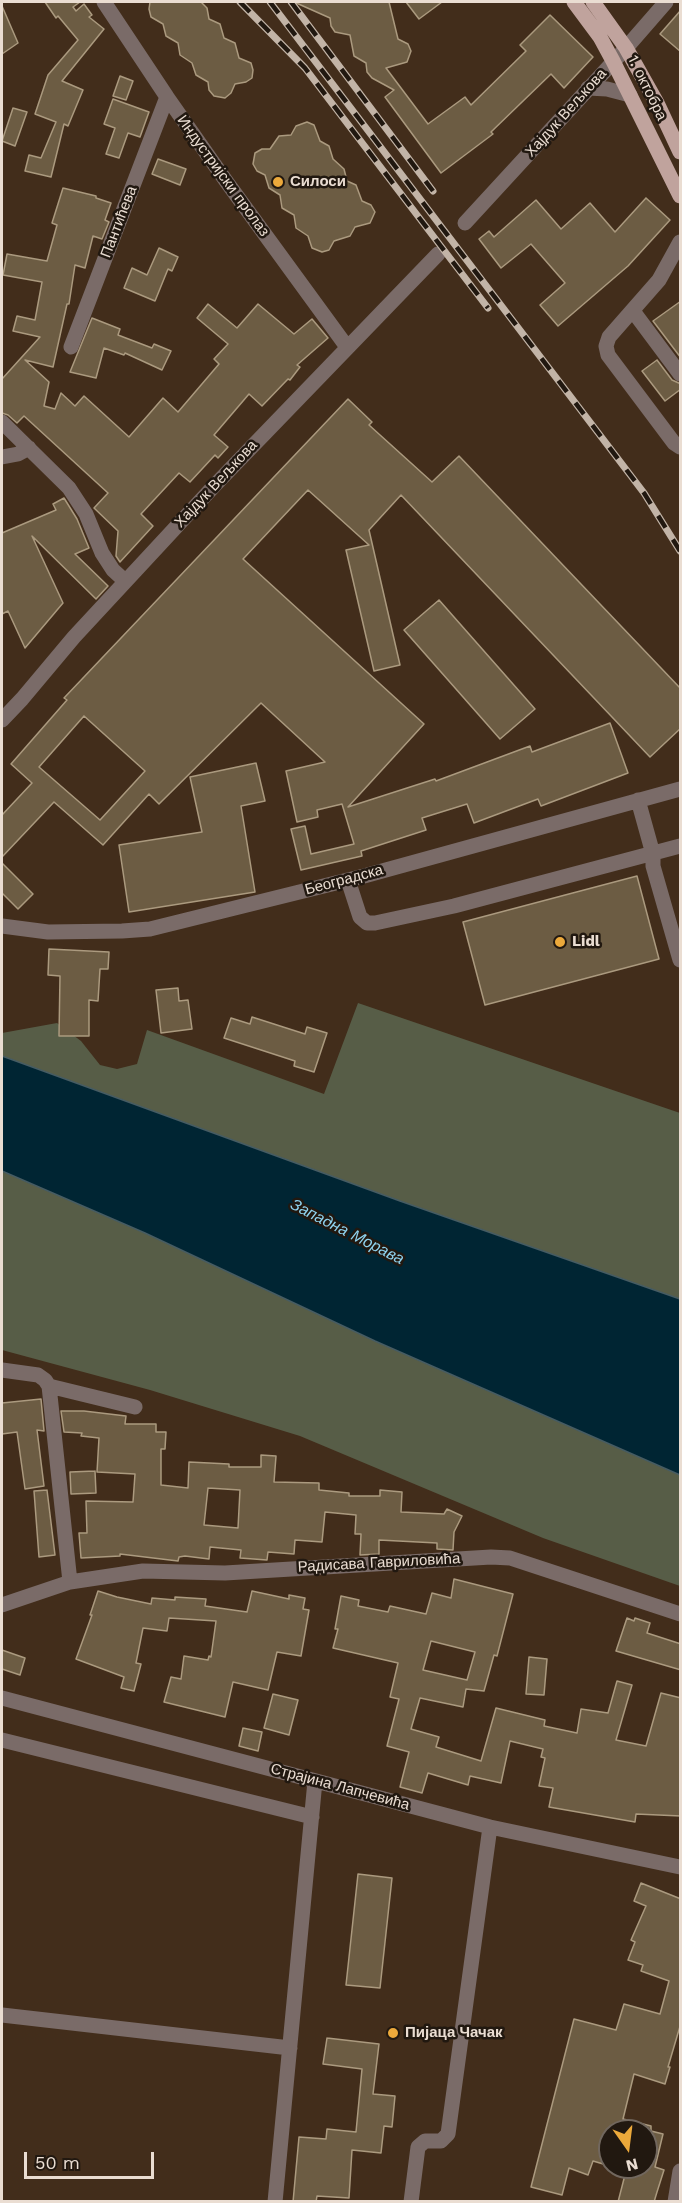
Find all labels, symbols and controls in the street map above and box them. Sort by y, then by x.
street label: 1. октобра [623,52,671,124]
street label: Хајдук Вељкова [522,65,610,161]
street label: Индустријски пролаз [173,112,273,240]
place label: Силоси [290,173,346,191]
marker: Силоси [271,175,285,189]
street label: Пантићева [97,184,141,260]
street label: Хајдук Вељкова [171,437,261,531]
street label: Београдска [303,861,385,899]
place label: Lidl [572,933,600,951]
marker: Lidl [553,935,567,949]
water label: Западна Морава [287,1195,407,1269]
street label: Радисава Гавриловића [297,1550,461,1576]
street label: Страјина Лапчевића [268,1760,412,1814]
place label: Пијаца Чачак [405,2024,503,2042]
marker: Пијаца Чачак [386,2026,400,2040]
north arrow [598,2119,658,2179]
scale bar [27,2140,158,2178]
text: 50 m [35,2152,80,2173]
text: N [624,2154,640,2176]

